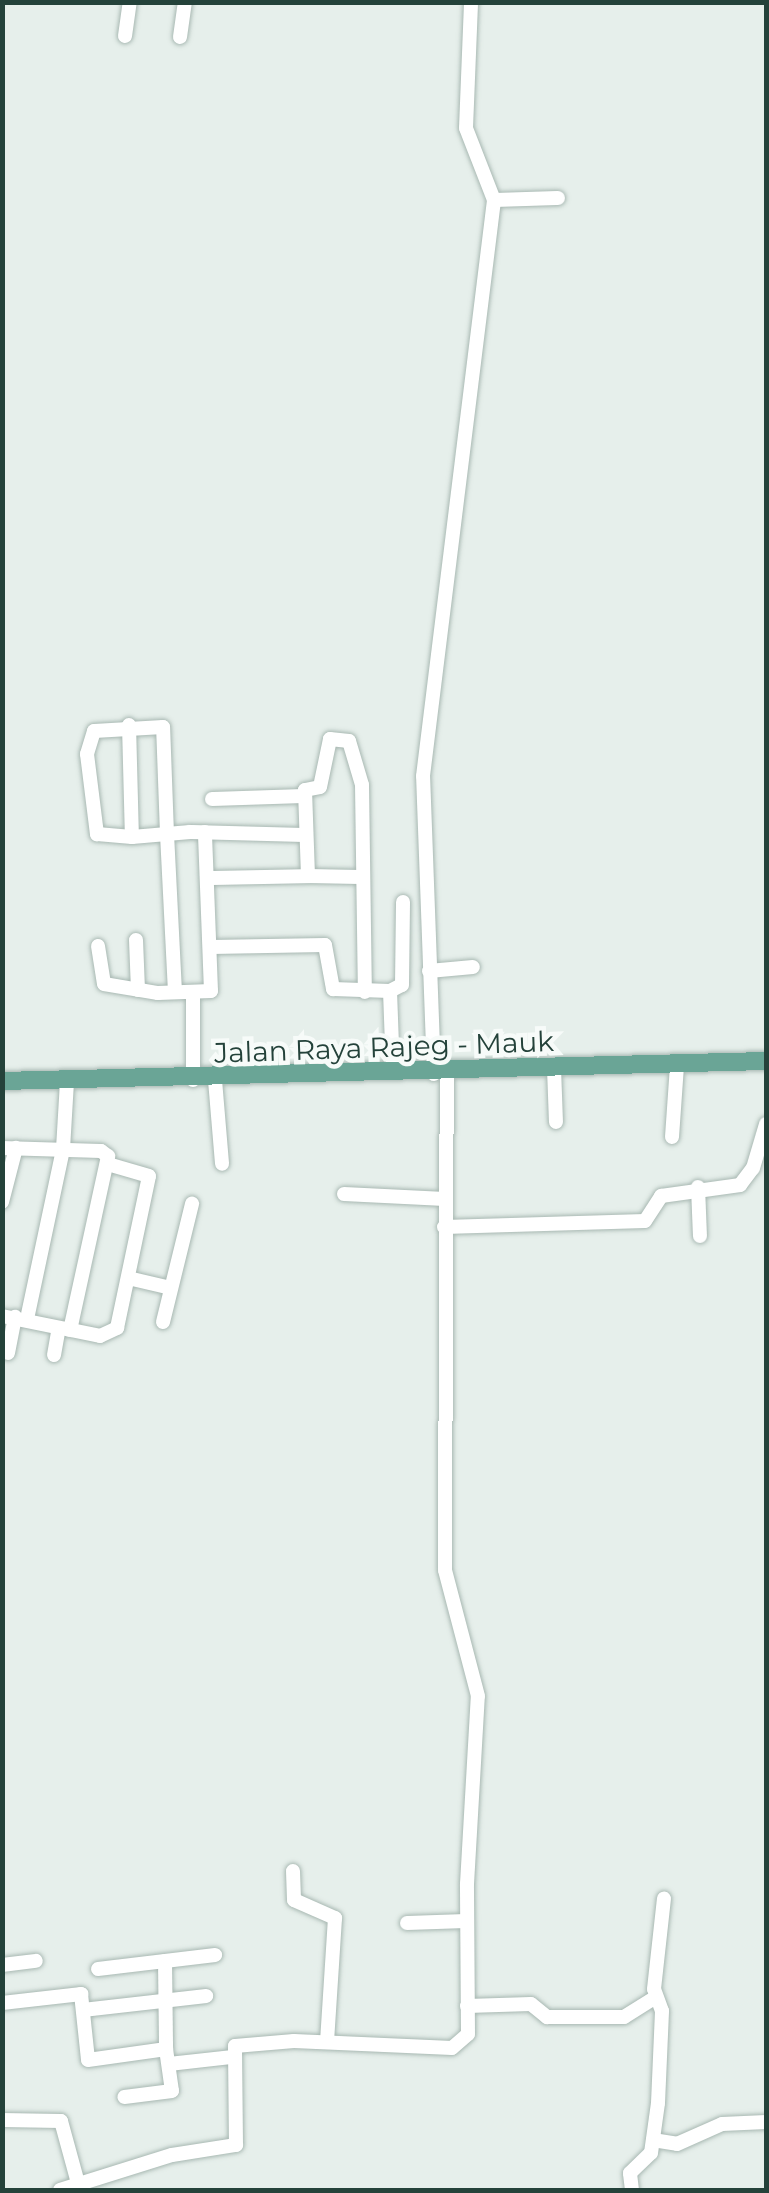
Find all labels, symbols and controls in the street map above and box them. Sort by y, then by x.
street label: Jalan Raya Rajeg - Mauk [214,1024,554,1070]

